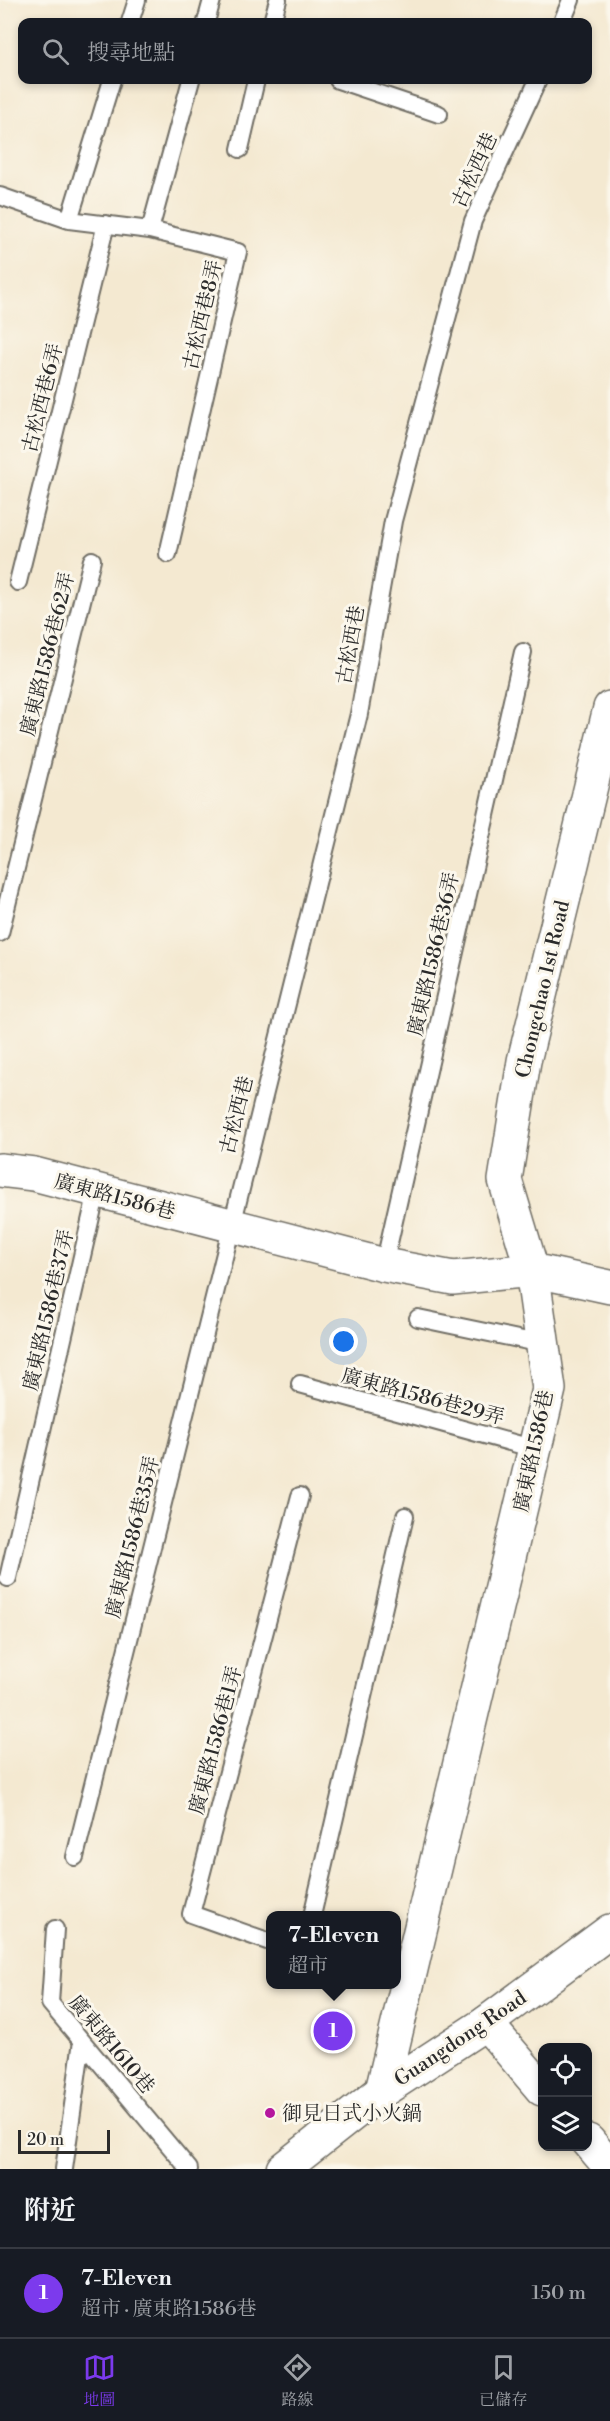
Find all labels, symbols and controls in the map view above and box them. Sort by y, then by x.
search box [18,18,592,84]
icon: search [39,35,72,68]
text: 搜尋地點 [87,40,175,67]
street label: 古松西巷 [447,129,504,212]
street label: 古松西巷8弄 [179,258,228,373]
street label: 古松西巷6弄 [18,341,69,456]
street label: 廣東路1586巷62弄 [16,570,81,739]
street label: 古松西巷 [332,604,371,687]
street label: 廣東路1586巷36弄 [403,870,465,1039]
street label: Chongchao 1st Road [511,897,576,1081]
street label: 古松西巷 [216,1074,259,1157]
street label: 廣東路1586巷 [51,1169,178,1226]
street label: 廣東路1586巷37弄 [19,1227,80,1393]
your location [329,1327,358,1356]
street label: 廣東路1586巷29弄 [338,1364,507,1431]
street label: 廣東路1586巷 [509,1388,560,1515]
street label: 廣東路1586巷35弄 [101,1454,166,1621]
street label: 廣東路1586巷1弄 [185,1663,248,1817]
popup [266,1911,401,1989]
text: 7-Eleven [288,1922,379,1949]
text: 超市 [288,1954,328,1979]
street label: Guangdong Road [390,1985,532,2093]
street label: 廣東路1610巷 [62,1991,159,2099]
pin: 1 [314,2008,352,2054]
map controls [538,2043,592,2151]
button: locate [538,2043,592,2097]
button: layers [538,2097,592,2151]
place label: 御見日式小火鍋 [282,2102,422,2127]
marker: 御見日式小火鍋 [263,2106,277,2120]
scale bar [18,2127,110,2154]
text: 20 m [27,2130,64,2150]
text: 附近 [24,2195,76,2227]
text: 7-Eleven [81,2265,172,2292]
text: 1 [39,2281,48,2306]
text: 150 m [531,2281,586,2306]
text: 超市 · 廣東路1586巷 [81,2297,257,2322]
tab: 地圖 [83,2351,116,2410]
tab: 路線 [281,2351,314,2410]
tab: 已儲存 [479,2351,527,2410]

